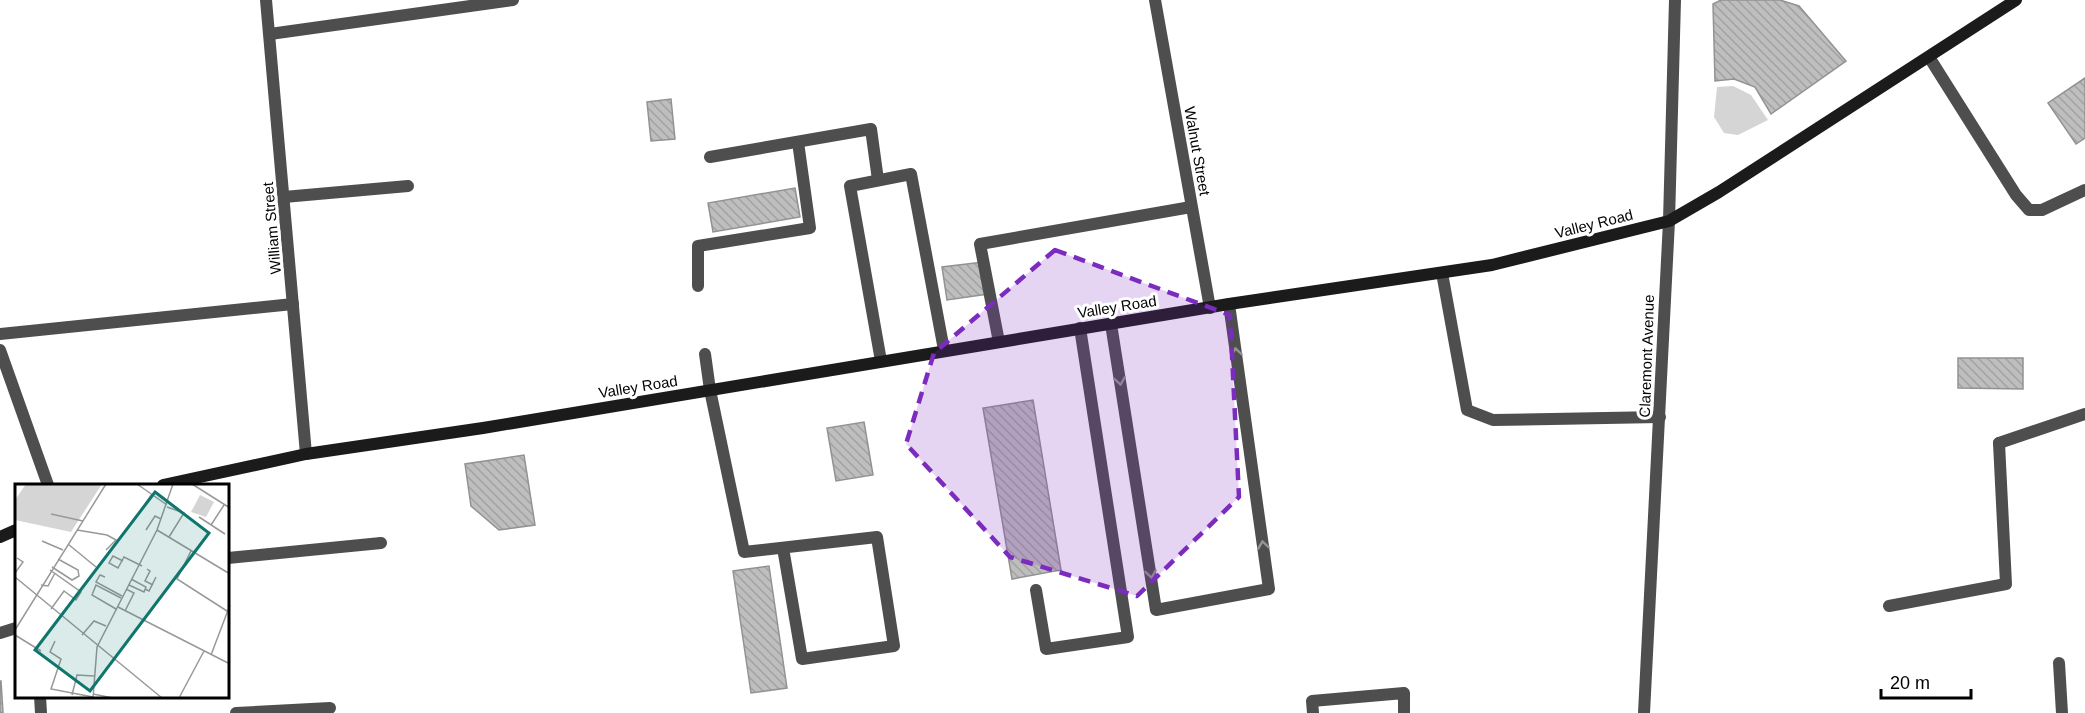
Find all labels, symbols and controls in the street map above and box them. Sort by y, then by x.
street label: Walnut Street [1181,105,1214,198]
street label: William Street [259,180,284,275]
street label: Valley Road [1553,206,1635,241]
street label: Valley Road [1076,292,1158,321]
street label: Claremont Avenue [1636,294,1657,418]
one-way arrow [1230,347,1242,356]
street label: Valley Road [597,372,679,401]
one-way arrow [1114,377,1126,386]
inset map [15,484,230,698]
one-way arrow [1257,540,1269,549]
one-way arrow [1144,569,1156,579]
scale bar [1881,662,1971,700]
text: 20 m [1890,673,1930,693]

